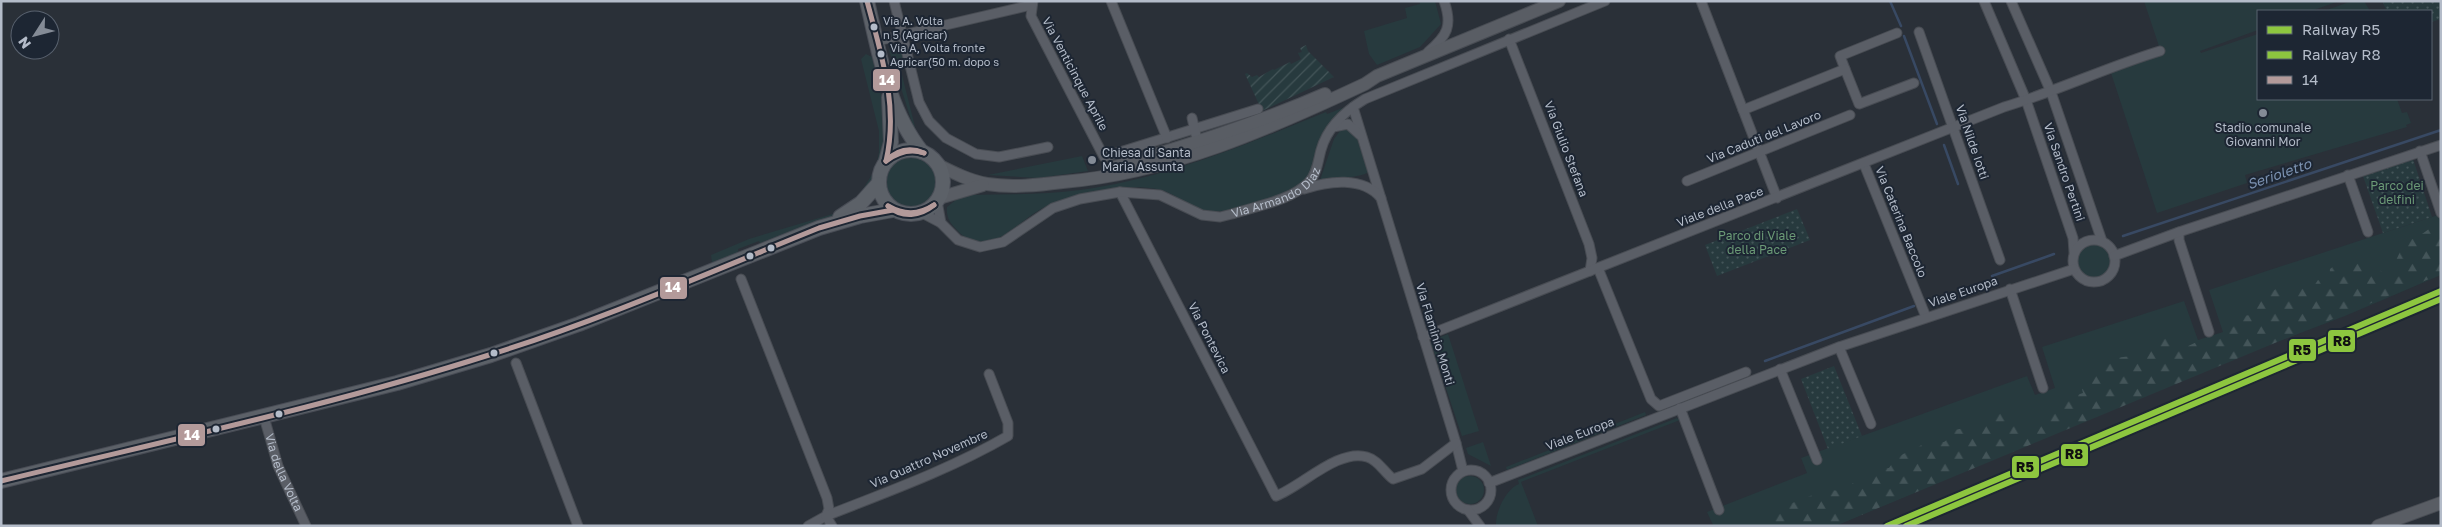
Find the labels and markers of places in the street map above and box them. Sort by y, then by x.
place label: Via A. Volta n 5 (Agricar) [883,14,948,41]
marker: Via A. Volta n 5 (Agricar) [869,22,879,32]
place label: Via A, Volta fronte Agricar(50 m. dopo s [890,41,999,68]
marker: Via A, Volta fronte Agricar(50 m. dopo s [876,49,886,59]
marker: Stadio comunale Giovanni Mor [2257,107,2269,119]
place label: Stadio comunale Giovanni Mor [2215,120,2311,149]
place label: Chiesa di Santa Maria Assunta [1102,145,1191,174]
marker: Chiesa di Santa Maria Assunta [1086,154,1098,166]
unlabelled marker [766,243,776,253]
unlabelled marker [745,251,755,261]
unlabelled marker [489,348,499,358]
unlabelled marker [274,409,284,419]
unlabelled marker [211,424,221,434]

